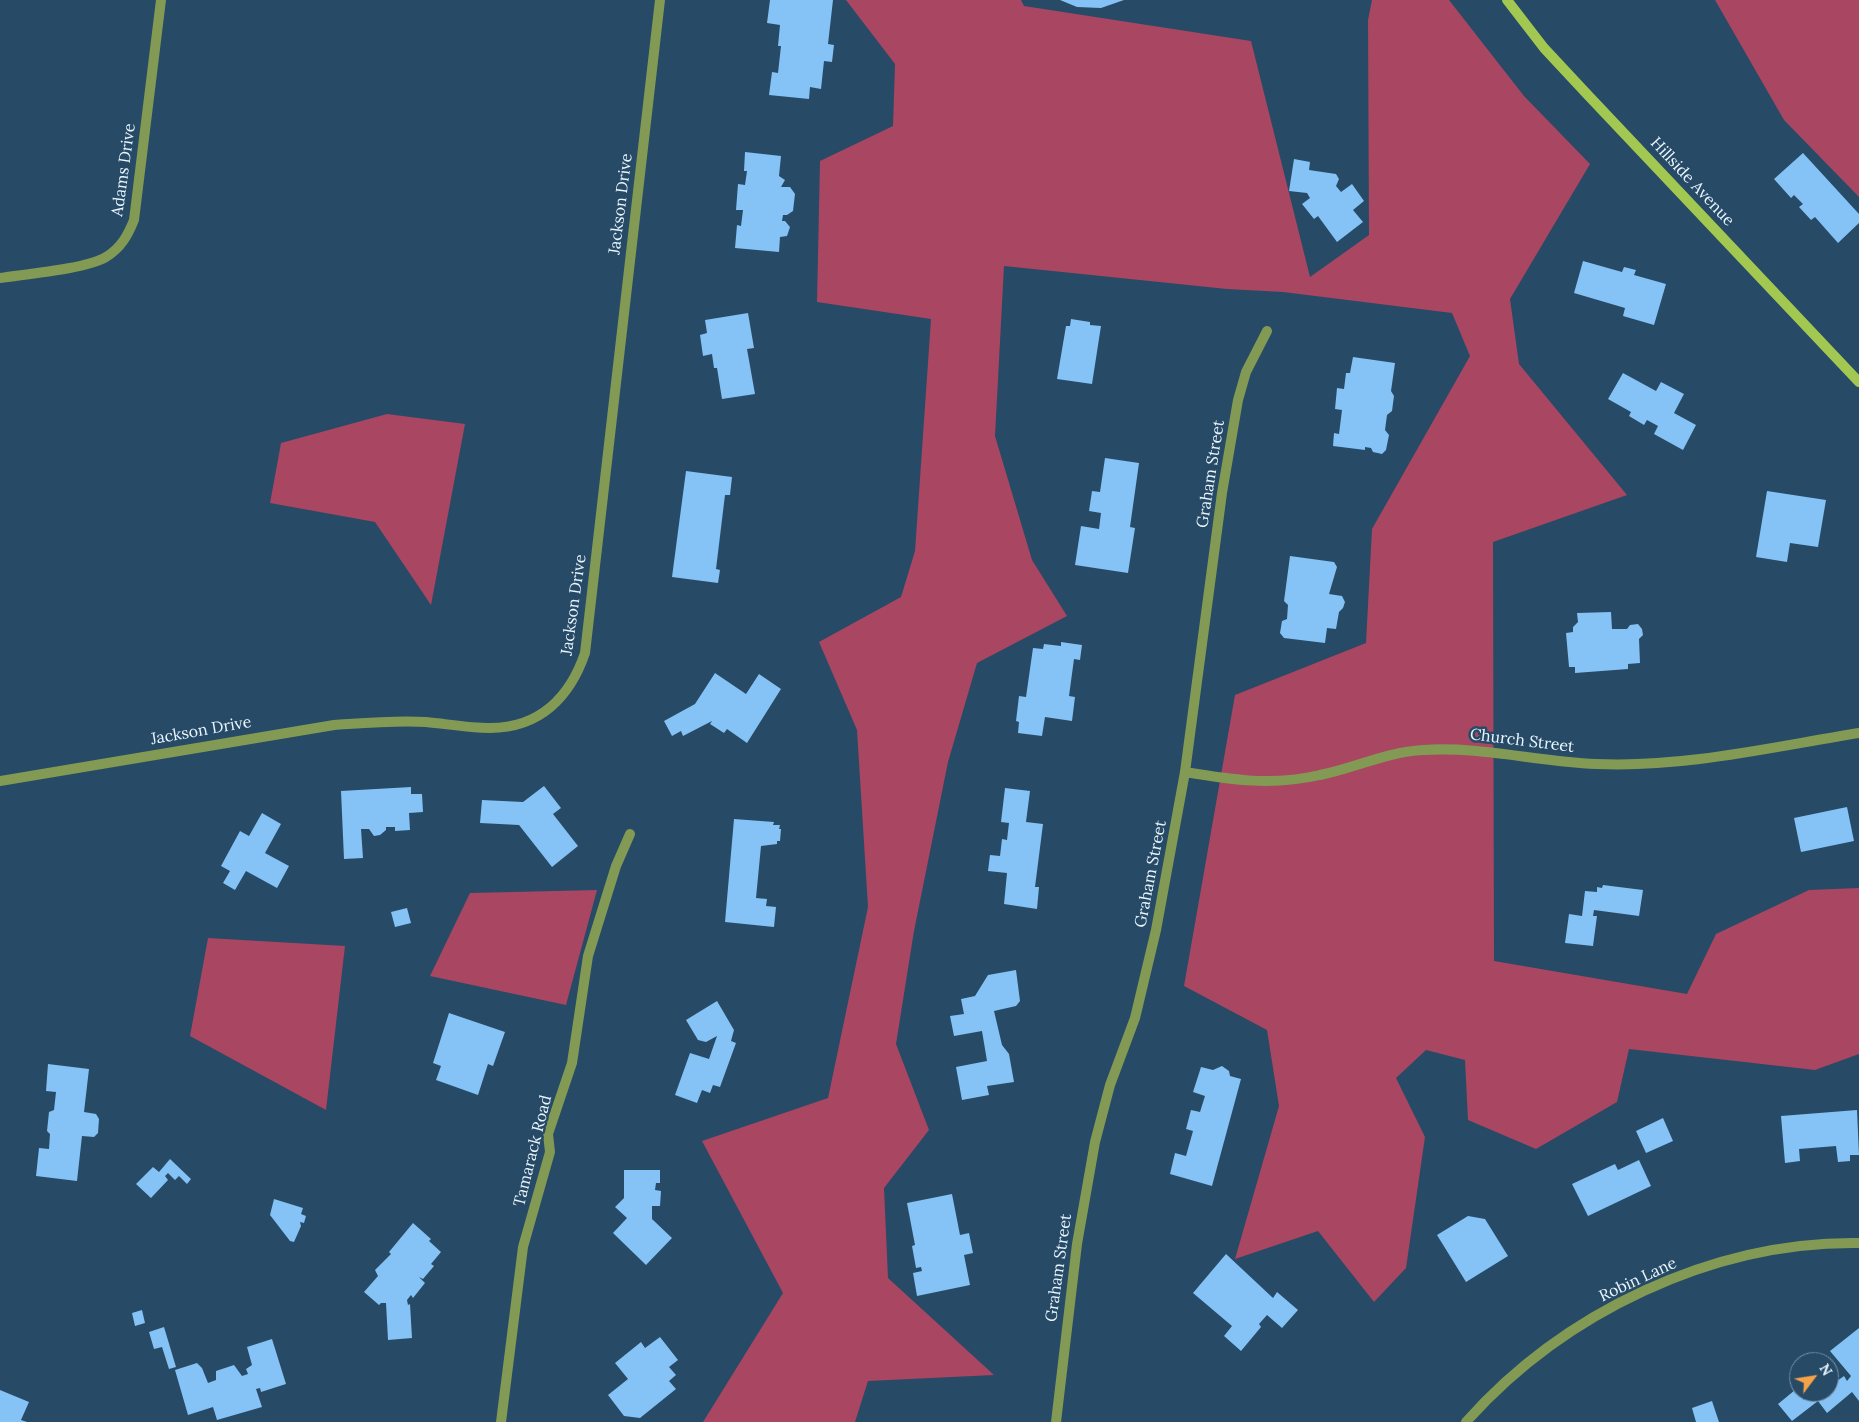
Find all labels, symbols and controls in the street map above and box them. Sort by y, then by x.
street label: Adams Drive [108,122,140,218]
street label: Hillside Avenue [1646,134,1738,230]
street label: Jackson Drive [605,152,637,256]
street label: Graham Street [1193,419,1229,529]
street label: Jackson Drive [557,553,591,657]
street label: Jackson Drive [149,713,253,749]
street label: Church Street [1469,725,1575,757]
street label: Graham Street [1131,819,1171,929]
street label: Tamarack Road [510,1093,556,1209]
street label: Graham Street [1042,1213,1076,1323]
street label: Robin Lane [1596,1254,1680,1306]
north arrow [1789,1352,1839,1402]
text: N [1815,1361,1836,1379]

